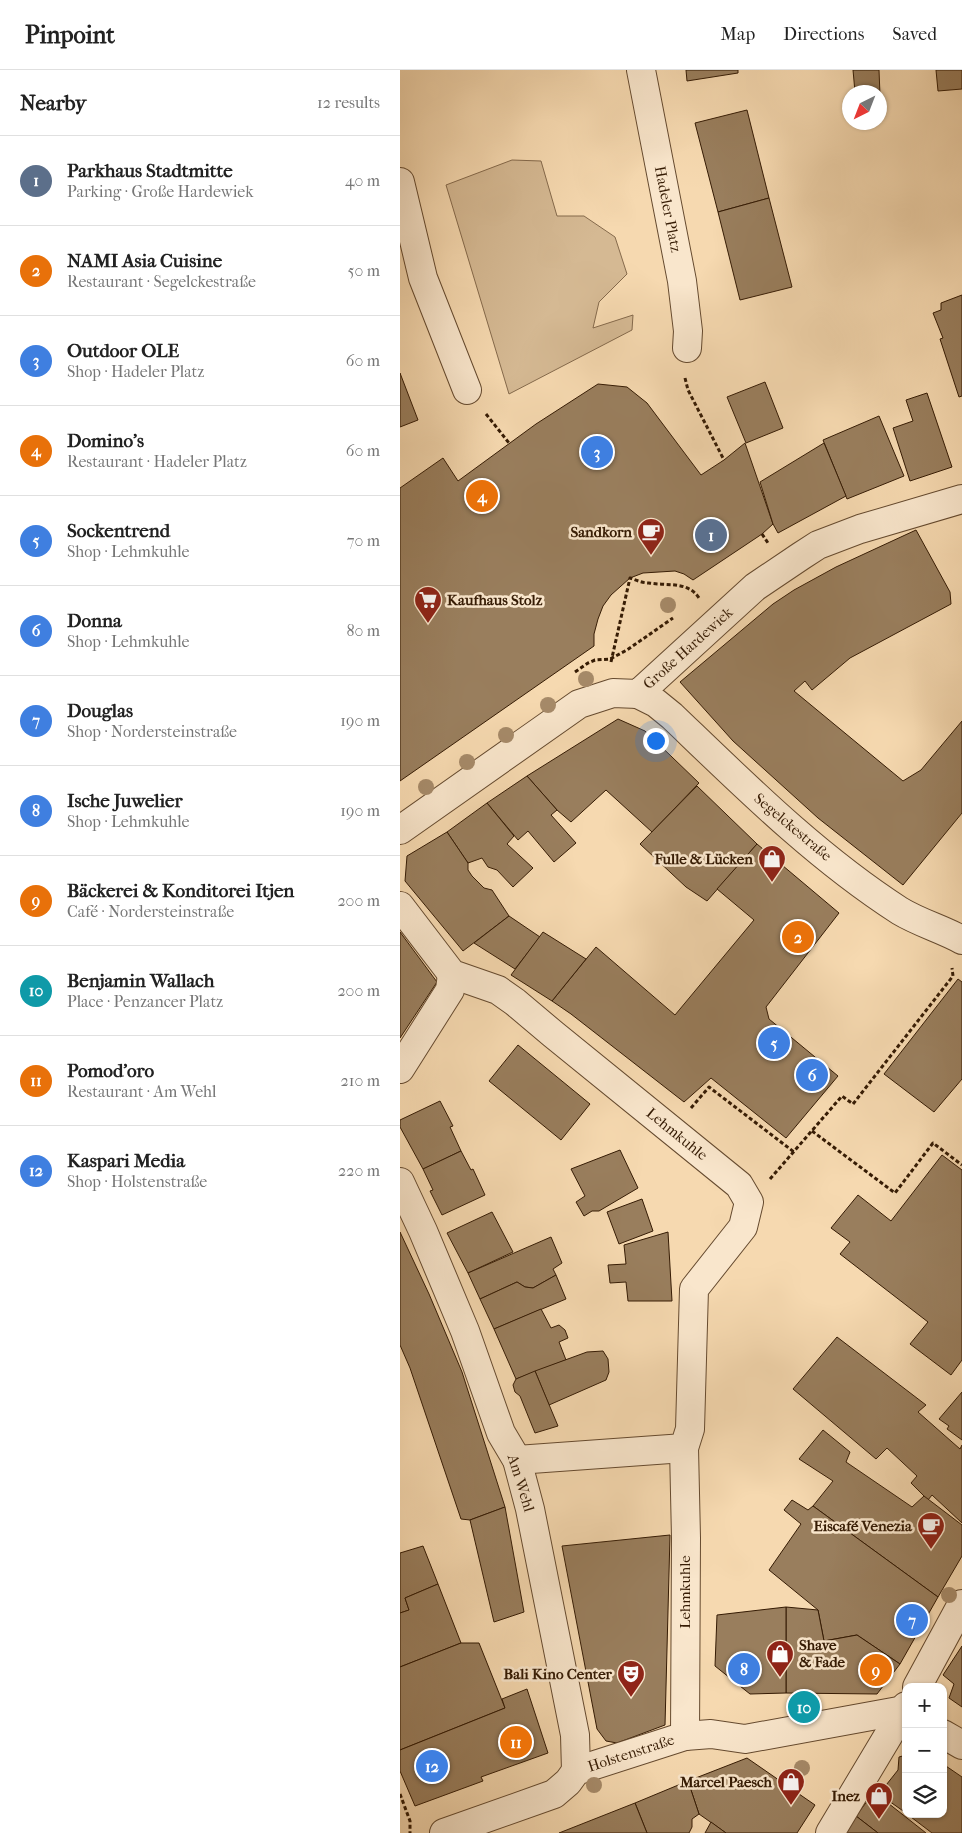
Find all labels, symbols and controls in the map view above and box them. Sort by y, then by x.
text: Pinpoint [25,21,115,49]
text: Map [721,24,755,45]
text: Directions [783,24,864,45]
text: Saved [892,24,937,45]
north arrow [842,85,887,130]
text: Nearby [20,91,86,115]
text: 12 results [317,93,380,112]
text: Parkhaus Stadtmitte [67,160,233,182]
street label: Hadeler Platz [651,164,685,254]
text: 1 [33,171,39,190]
text: 40 m [345,171,380,190]
text: Parking · Große Hardewiek [67,182,253,201]
text: NAMI Asia Cuisine [67,250,222,272]
text: 2 [32,261,40,280]
text: 50 m [348,261,380,280]
text: Restaurant · Segelckestraße [67,272,256,291]
text: Outdoor OLE [67,340,179,362]
text: 3 [33,351,39,370]
text: 60 m [346,351,380,370]
text: Shop · Hadeler Platz [67,362,204,381]
text: Domino's [67,430,144,452]
pin: 3 [581,433,613,471]
text: 4 [31,441,41,460]
text: 60 m [346,441,380,460]
text: Restaurant · Hadeler Platz [67,452,247,471]
pin: 4 [466,477,498,515]
pin: 1 [695,516,727,554]
cafe icon: Sandkorn [636,517,666,556]
text: Sockentrend [67,520,170,542]
place label: Sandkorn [570,523,632,541]
text: 5 [33,531,39,550]
text: 70 m [347,531,380,550]
text: Shop · Lehmkuhle [67,542,189,561]
supermarket icon: Kaufhaus Stolz [413,585,443,624]
place label: Kaufhaus Stolz [447,591,543,609]
street label: Große Hardewiek [640,603,737,693]
text: Donna [67,610,122,632]
text: 6 [32,621,40,640]
text: 80 m [346,621,380,640]
text: Shop · Lehmkuhle [67,632,189,651]
text: Douglas [67,700,133,722]
text: 7 [32,711,40,730]
text: 190 m [340,711,380,730]
text: Shop · Nordersteinstraße [67,722,237,741]
your location [643,728,669,754]
street label: Segelckestraße [750,789,836,865]
text: Ische Juwelier [67,790,183,812]
text: 8 [32,801,40,820]
text: 190 m [340,801,380,820]
text: Shop · Lehmkuhle [67,812,189,831]
shop icon: Fulle & Lücken [757,844,787,883]
place label: Fulle & Lücken [653,850,753,868]
text: Bäckerei & Konditorei Itjen [67,880,294,902]
text: 9 [32,891,40,910]
text: 200 m [337,891,380,910]
text: Café · Nordersteinstraße [67,902,234,921]
pin: 2 [782,918,814,956]
text: Benjamin Wallach [67,970,214,992]
text: 10 [29,981,43,1000]
text: 200 m [337,981,380,1000]
text: Place · Penzancer Platz [67,992,223,1011]
pin: 5 [758,1024,790,1062]
pin: 6 [796,1056,828,1094]
text: Pomod'oro [67,1060,154,1082]
text: 11 [30,1071,42,1090]
text: 210 m [341,1071,380,1090]
text: Restaurant · Am Wehl [67,1082,217,1101]
street label: Lehmkuhle [643,1104,712,1164]
text: Kaspari Media [67,1150,185,1172]
text: 12 [29,1161,43,1180]
text: 220 m [338,1161,380,1180]
text: Shop · Holstenstraße [67,1172,207,1191]
street label: Am Wehl [503,1451,538,1514]
cafe icon: Eiscafé Venezia [916,1511,946,1550]
place label: Eiscafé Venezia [814,1517,913,1535]
street label: Lehmkuhle [676,1555,694,1629]
pin: 7 [896,1601,928,1639]
place label: Shave & Fade [799,1636,846,1671]
shop icon: Shave & Fade [765,1639,795,1678]
pin: 8 [728,1650,760,1688]
pin: 9 [860,1651,892,1689]
theatre icon: Bali Kino Center [616,1659,646,1698]
place label: Bali Kino Center [503,1665,613,1683]
map controls [902,1683,947,1818]
button: + [902,1683,947,1728]
pin: 10 [788,1688,820,1726]
pin: 11 [500,1723,532,1761]
button: − [902,1728,947,1773]
street label: Holstenstraße [585,1730,677,1775]
pin: 12 [416,1747,448,1785]
shop icon: Marcel Paesch [776,1767,806,1806]
place label: Marcel Paesch [679,1773,773,1791]
button: layers [902,1773,947,1818]
shop icon: Inez [864,1781,894,1820]
place label: Inez [831,1787,860,1805]

